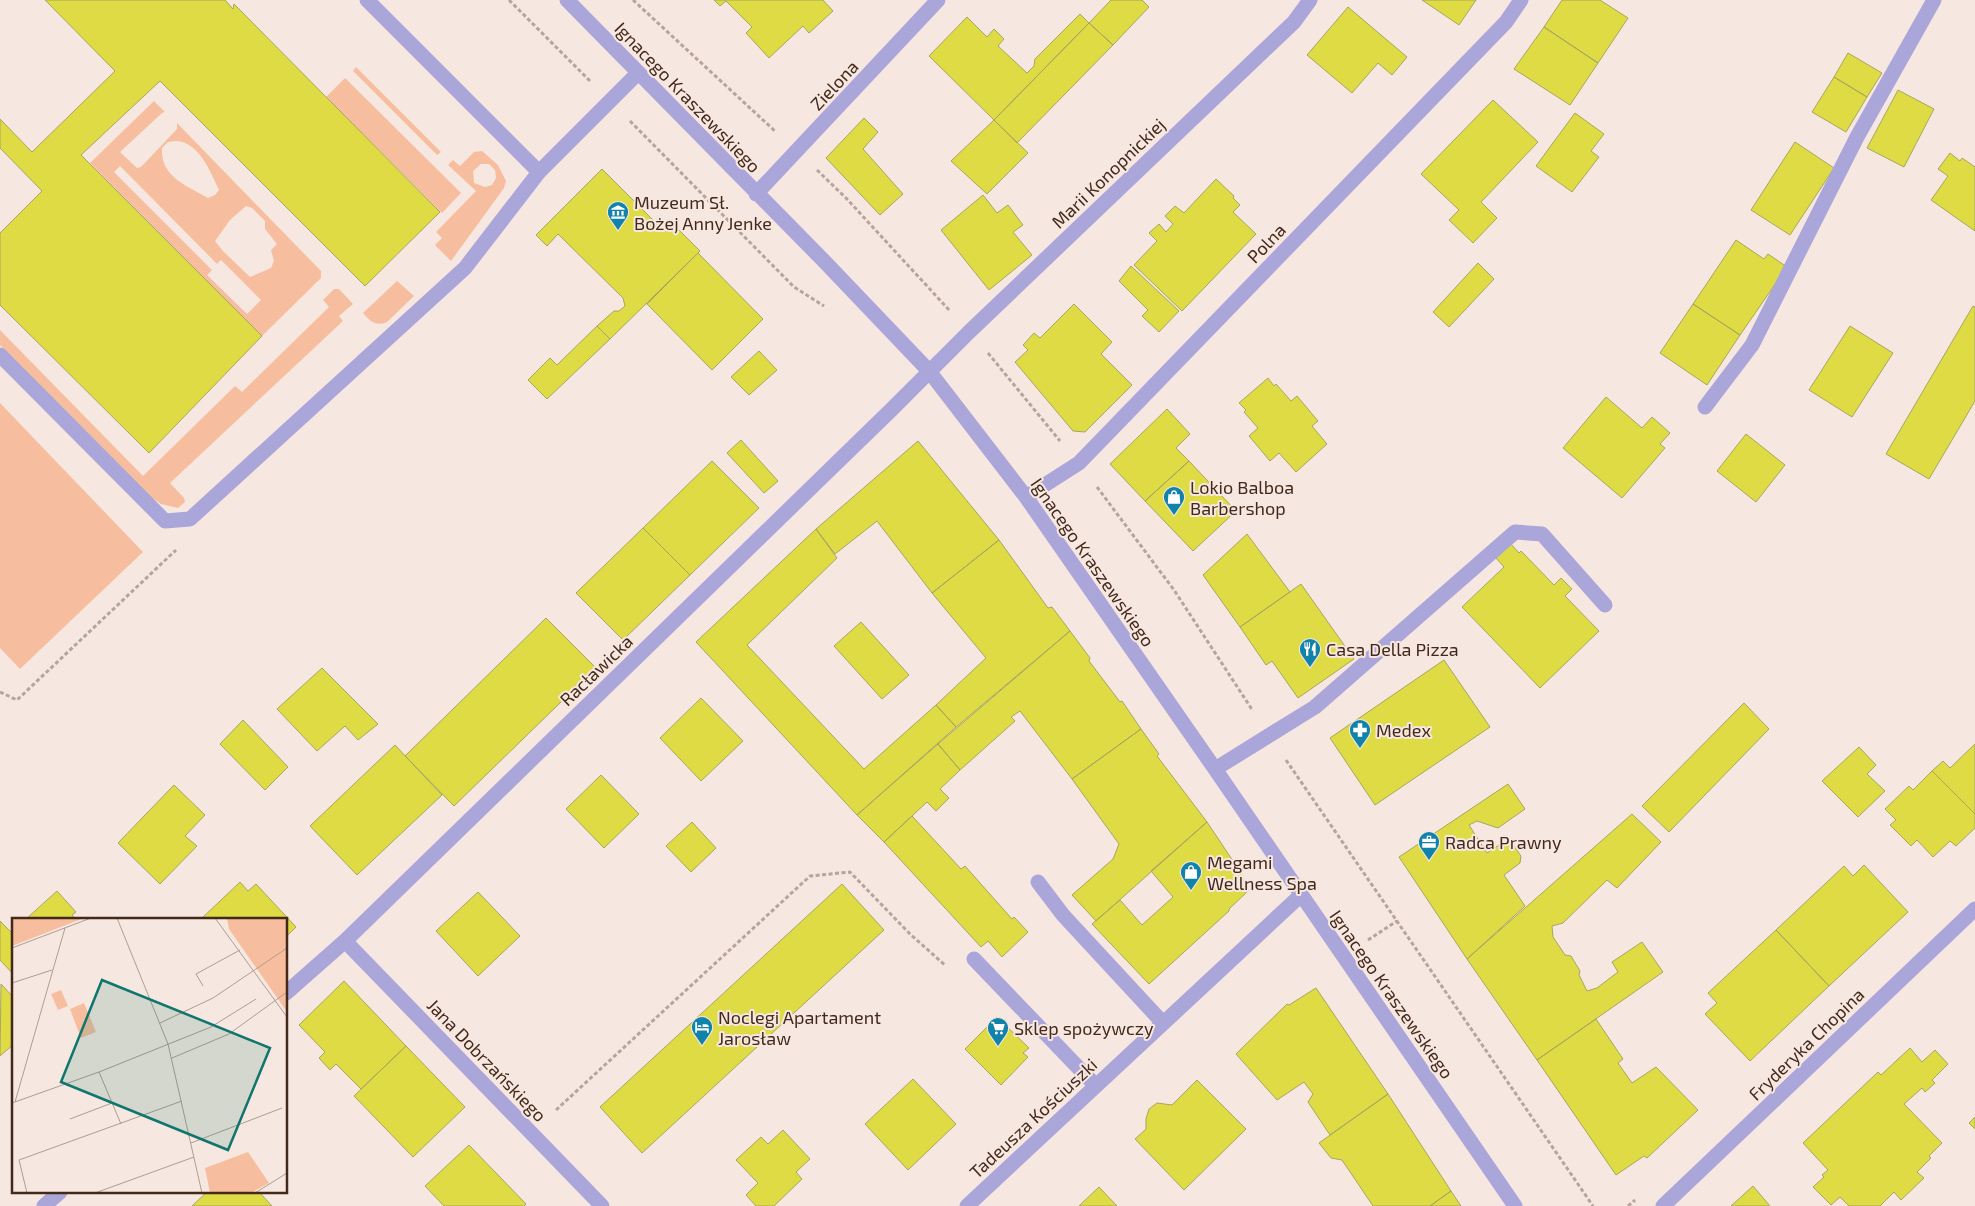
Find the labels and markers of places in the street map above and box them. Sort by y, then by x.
place label: Muzeum Sł. Bożej Anny Jenke [634,191,772,234]
museum icon: Muzeum Sł. Bożej Anny Jenke [606,200,630,231]
place label: Lokio Balboa Barbershop [1190,476,1294,519]
shop icon: Lokio Balboa Barbershop [1162,485,1186,516]
restaurant icon: Casa Della Pizza [1298,637,1322,668]
place label: Casa Della Pizza [1326,638,1459,660]
pharmacy icon: Medex [1348,718,1372,749]
place label: Medex [1376,719,1431,741]
office icon: Radca Prawny [1417,830,1441,861]
place label: Radca Prawny [1445,831,1562,853]
place label: Megami Wellness Spa [1207,851,1317,894]
shop icon: Megami Wellness Spa [1179,860,1203,891]
place label: Noclegi Apartament Jarosław [718,1006,881,1049]
hotel icon: Noclegi Apartament Jarosław [690,1015,714,1046]
supermarket icon: Sklep spożywczy [986,1016,1010,1047]
place label: Sklep spożywczy [1014,1017,1154,1039]

